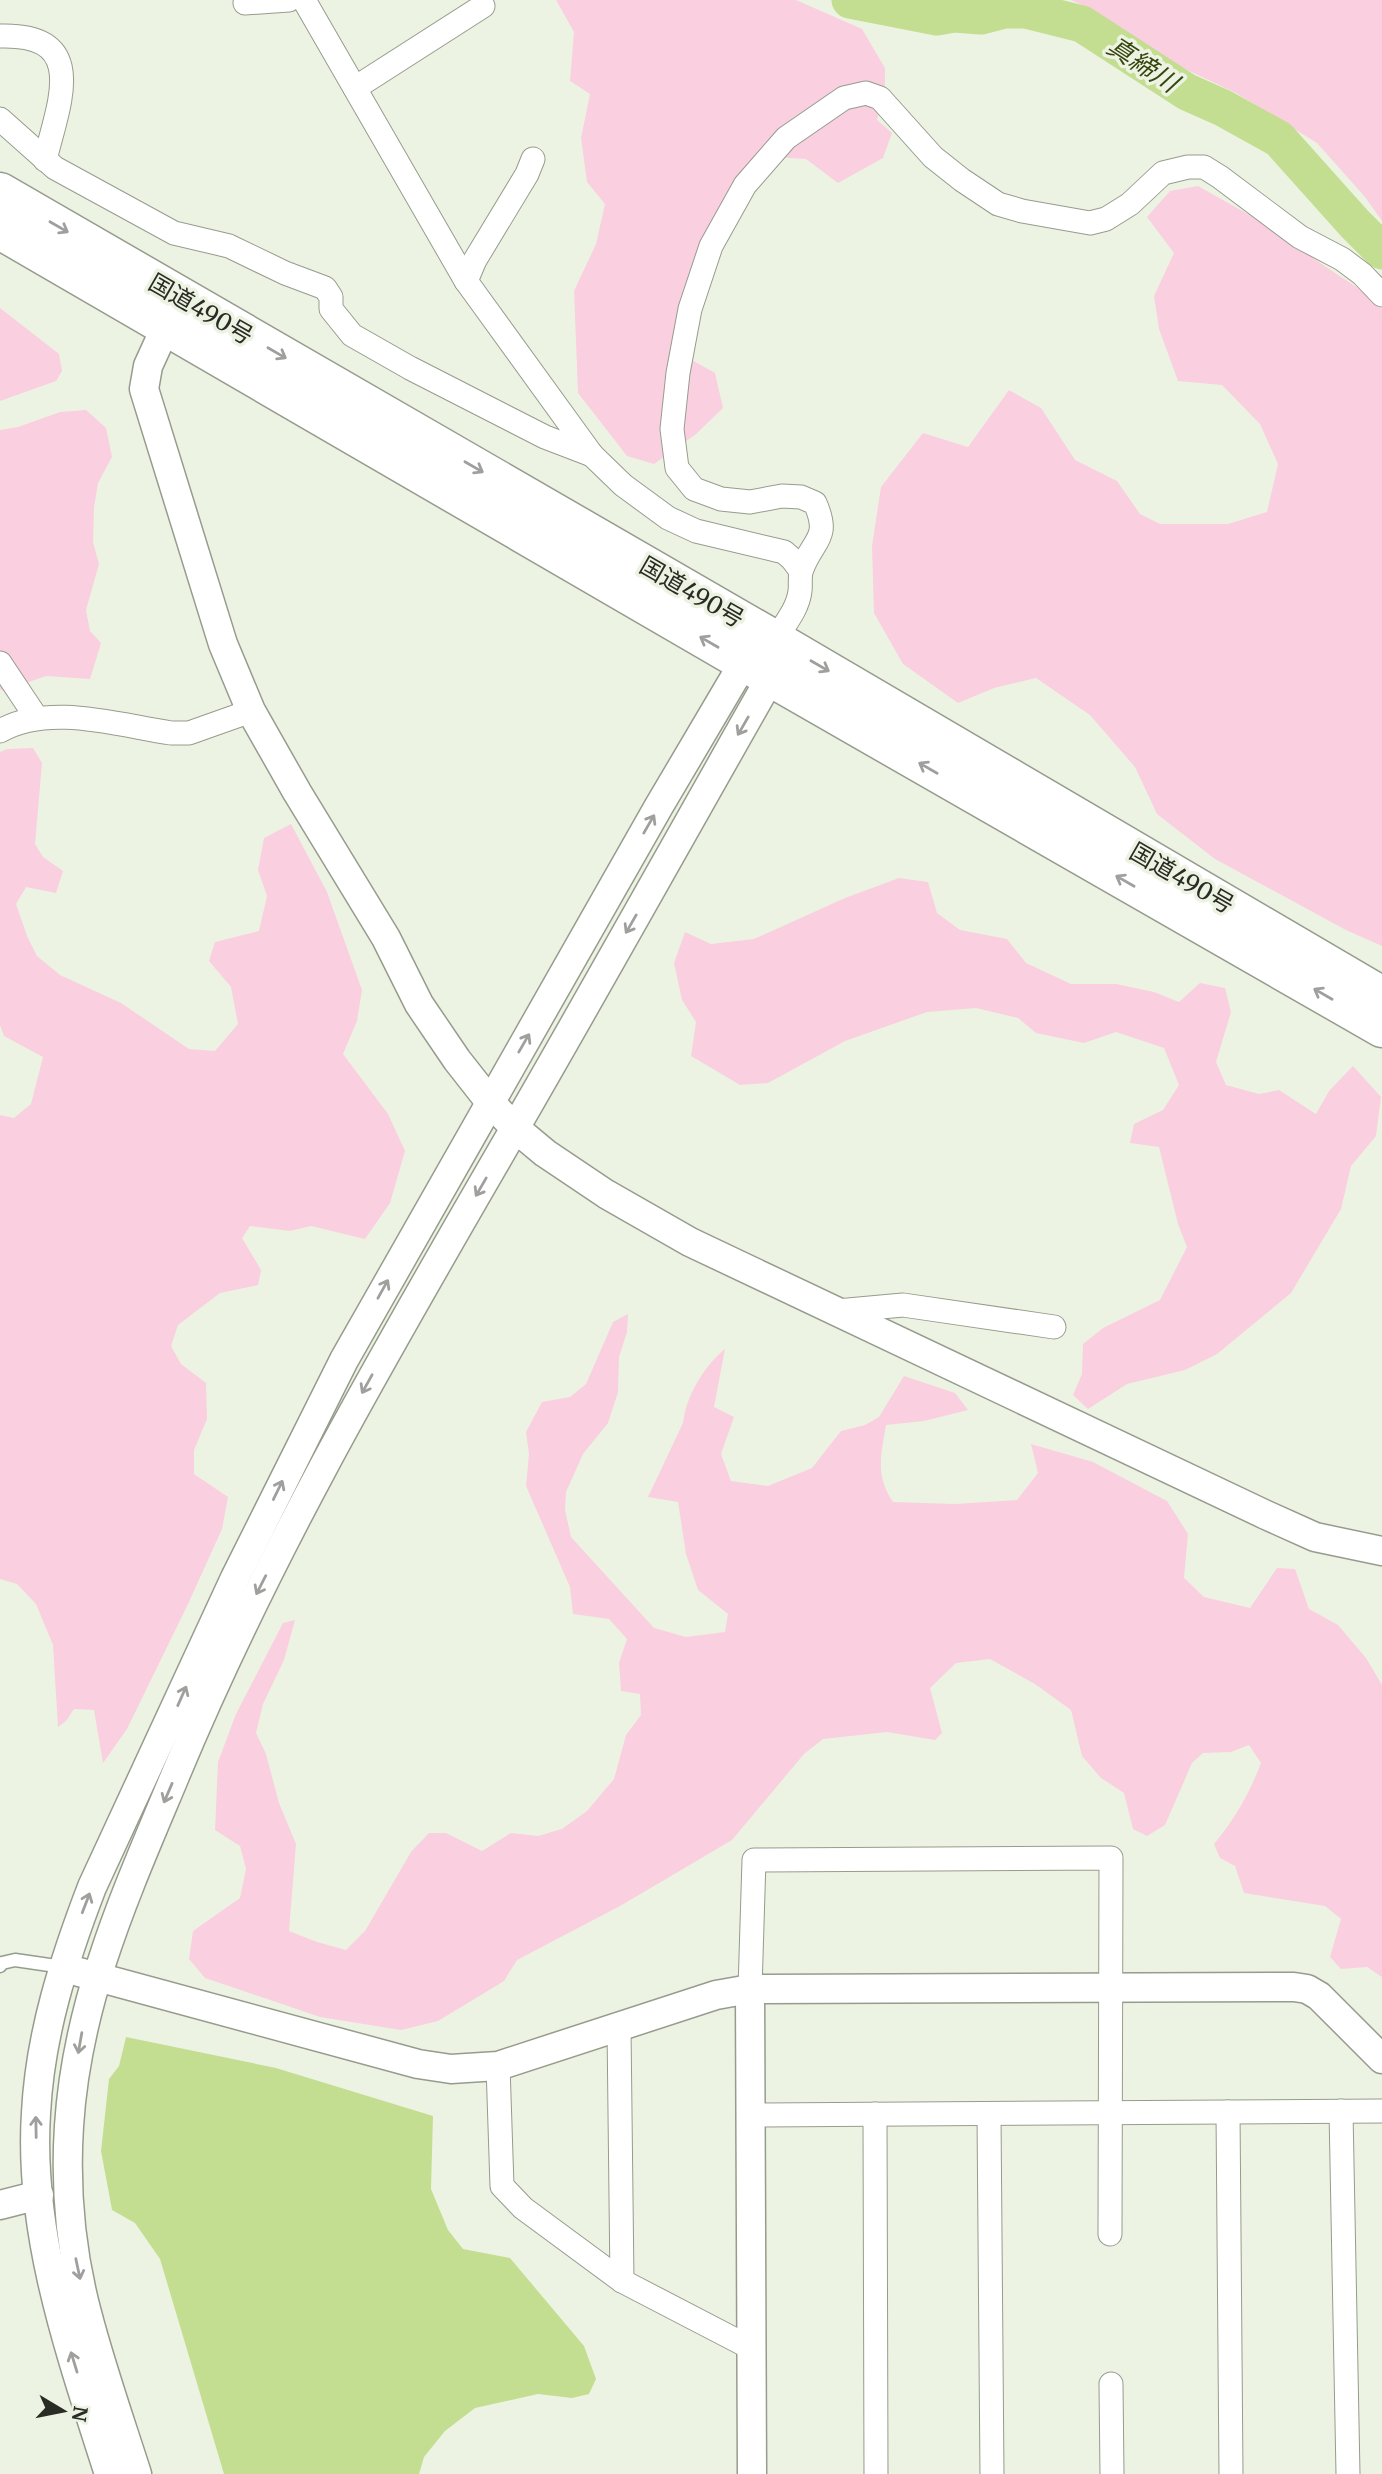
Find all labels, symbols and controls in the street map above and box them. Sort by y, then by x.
water label: 真締川 [1101,29,1187,101]
one-way arrow [48,221,69,234]
street label: 国道490号 [143,267,259,351]
one-way arrow [266,347,287,360]
one-way arrow [463,461,484,474]
street label: 国道490号 [634,550,750,634]
one-way arrow [700,635,720,649]
one-way arrow [809,660,829,674]
one-way arrow [736,715,750,735]
one-way arrow [918,761,938,775]
one-way arrow [642,815,656,835]
street label: 国道490号 [1124,836,1240,920]
one-way arrow [1116,874,1136,888]
one-way arrow [624,913,638,933]
one-way arrow [1313,986,1333,1000]
one-way arrow [517,1034,531,1054]
one-way arrow [474,1176,488,1196]
one-way arrow [377,1279,391,1300]
one-way arrow [360,1373,374,1393]
one-way arrow [272,1480,286,1501]
one-way arrow [253,1574,267,1595]
one-way arrow [176,1686,189,1708]
one-way arrow [161,1781,174,1803]
one-way arrow [81,1892,93,1914]
one-way arrow [73,2031,86,2054]
one-way arrow [29,2116,43,2139]
one-way arrow [71,2257,85,2280]
one-way arrow [67,2351,80,2373]
north arrow [28,2376,98,2446]
text: N [67,2404,93,2423]

